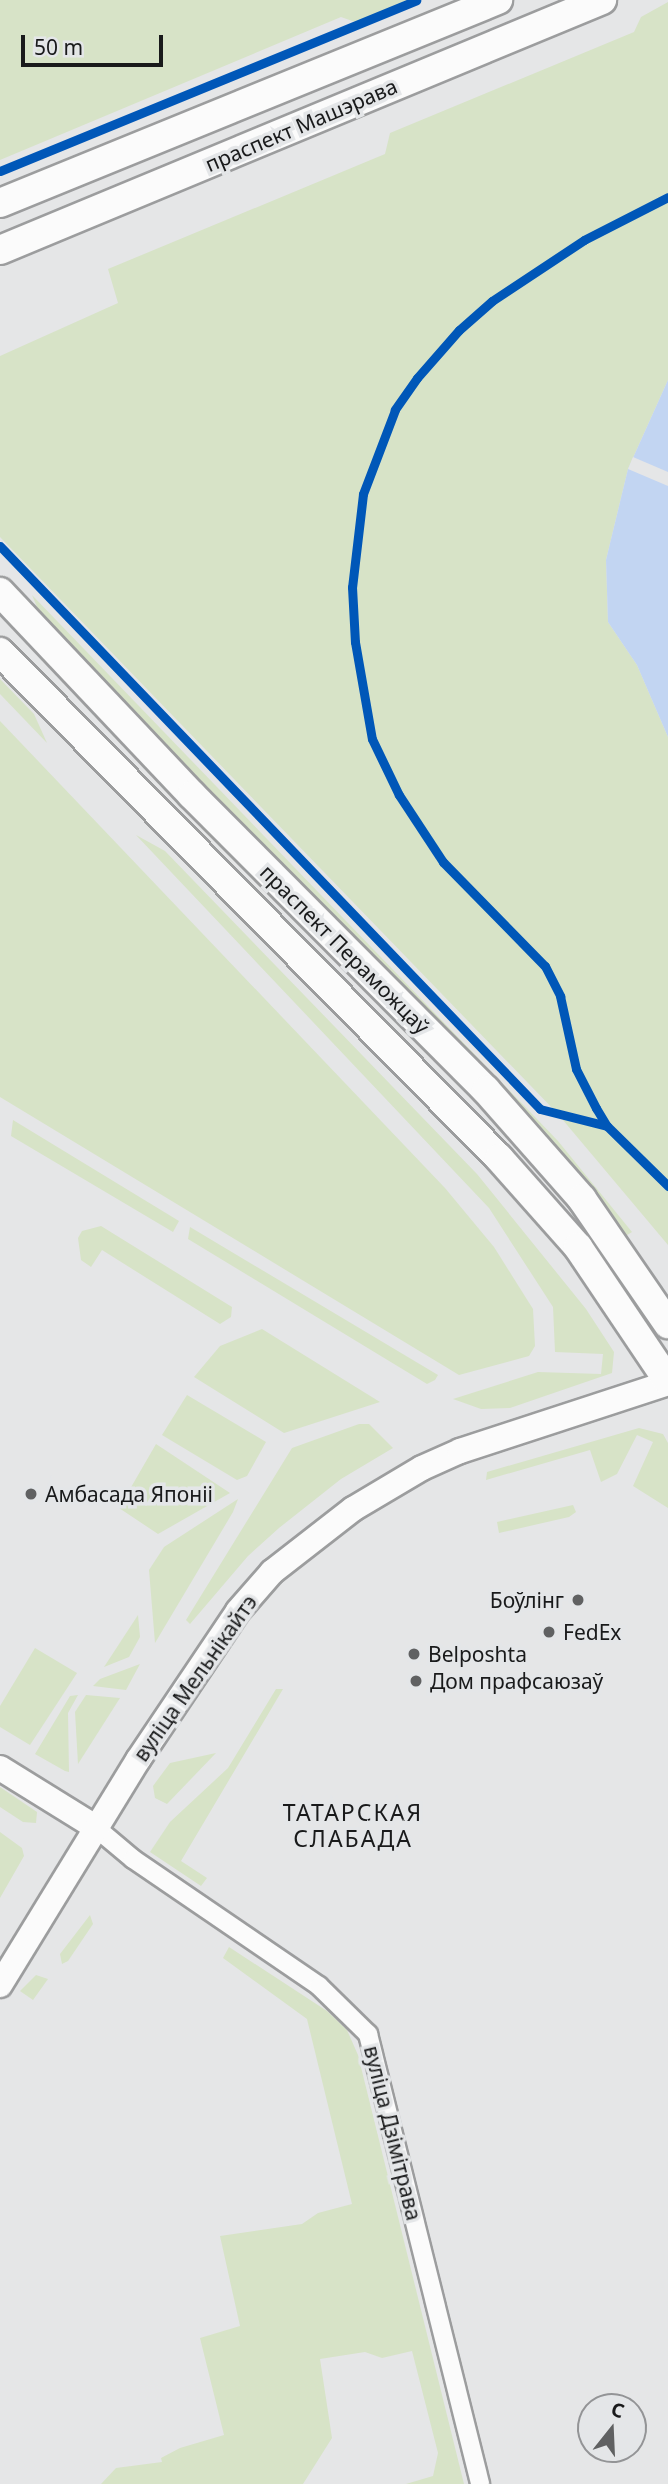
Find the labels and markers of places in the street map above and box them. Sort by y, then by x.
place label: Амбасада Японіі [45,1481,213,1507]
marker: Амбасада Японіі [23,1486,39,1502]
place label: Боўлінг [490,1587,564,1613]
marker: Боўлінг [570,1592,586,1608]
place label: FedEx [563,1619,621,1645]
marker: FedEx [541,1624,557,1640]
place label: Belposhta [428,1641,527,1667]
marker: Belposhta [406,1646,422,1662]
place label: Дом прафсаюзаў [430,1668,603,1694]
marker: Дом прафсаюзаў [408,1673,424,1689]

